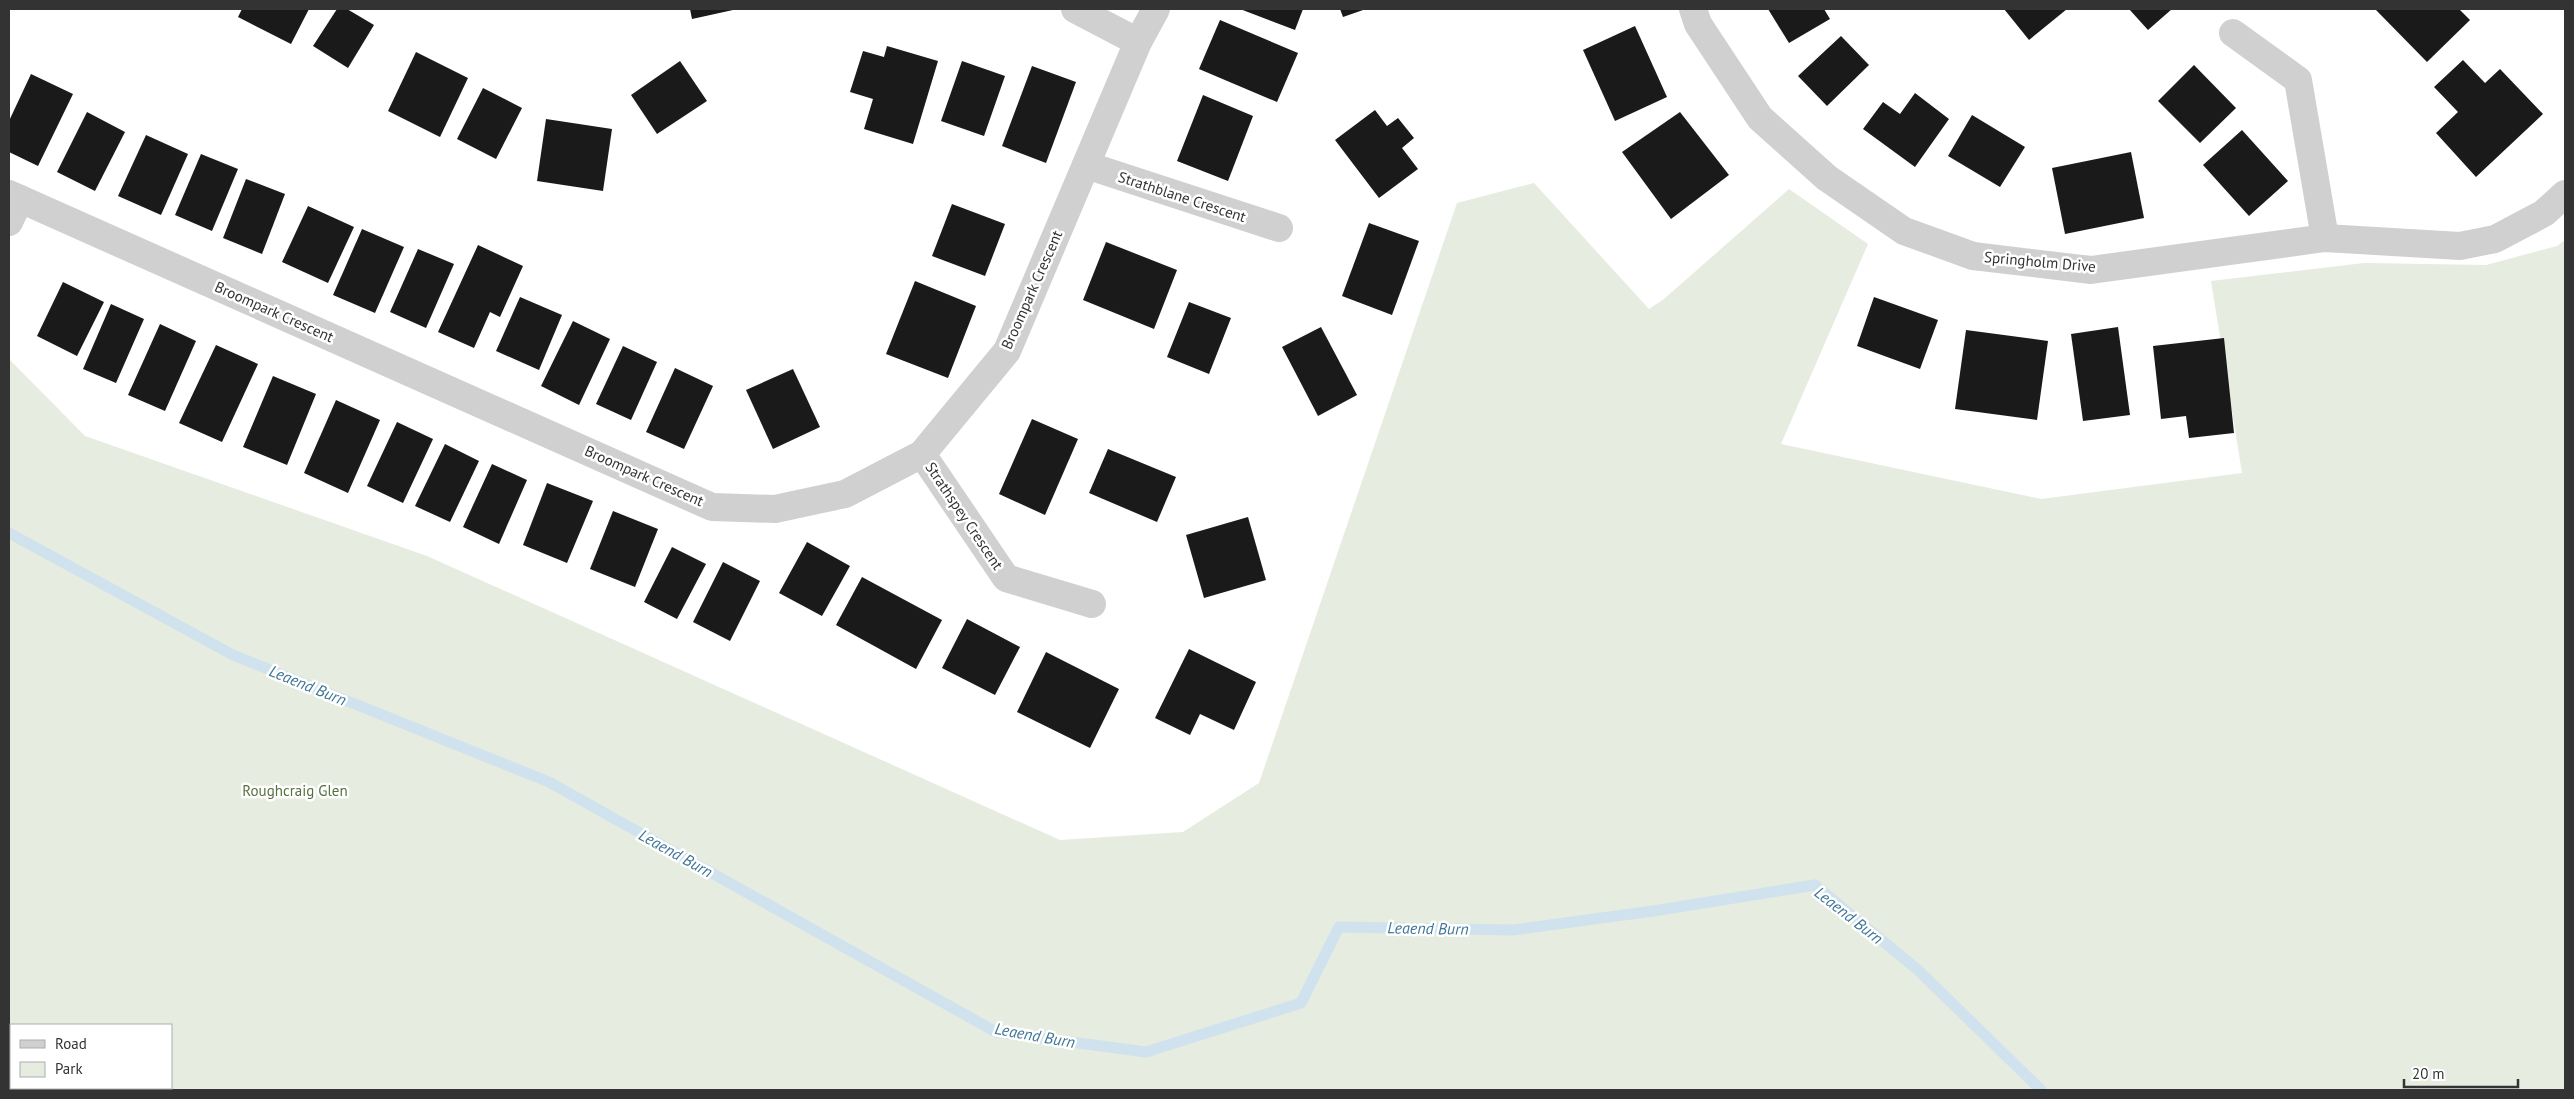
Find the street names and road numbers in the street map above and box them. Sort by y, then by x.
street label: Strathblane Crescent [1116,167,1248,226]
street label: Broompark Crescent [997,227,1066,352]
street label: Springholm Drive [1983,247,2097,276]
street label: Broompark Crescent [212,277,337,346]
street label: Broompark Crescent [582,441,707,510]
street label: Strathspey Crescent [921,458,1007,573]

